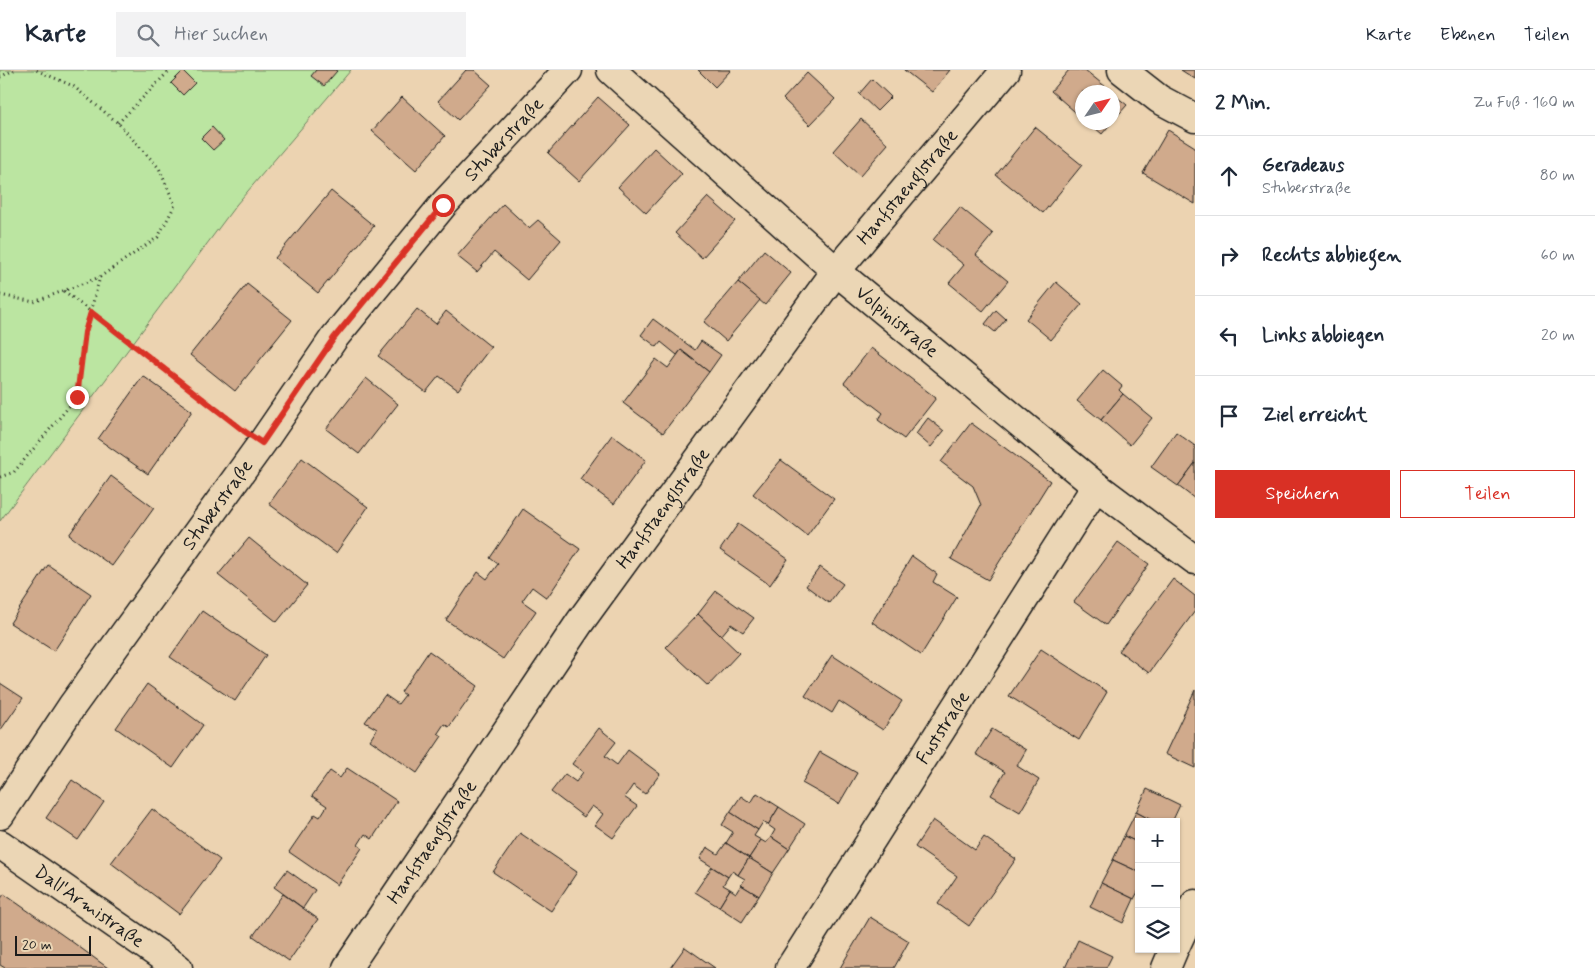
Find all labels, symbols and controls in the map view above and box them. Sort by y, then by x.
search box [116,12,466,57]
text: Karte [25,19,86,50]
icon: search [134,21,162,49]
text: Hier suchen [174,22,268,47]
text: Karte [1366,23,1412,47]
text: Ebenen [1440,23,1496,47]
text: Teilen [1524,23,1570,47]
north arrow [1075,85,1120,130]
text: 2 Min. [1215,89,1270,117]
street label: Stuberstraße [459,92,549,187]
text: Zu Fuß · 160 m [1473,92,1575,113]
street label: Hanfstaenglstraße [851,123,963,250]
text: Geradeaus [1262,153,1344,178]
icon: ahead [1215,162,1243,190]
text: 80 m [1540,165,1575,186]
text: Stuberstraße [1262,178,1351,199]
route start [432,194,455,217]
icon: right [1215,242,1243,270]
text: Rechts abbiegen [1262,243,1401,268]
text: 60 m [1541,245,1575,266]
street label: Volpinistraße [850,280,944,363]
icon: left [1215,322,1243,350]
text: Links abbiegen [1262,323,1384,348]
text: 20 m [1541,325,1575,346]
route end [66,386,89,409]
icon: arrive [1215,402,1243,430]
text: Ziel erreicht [1262,403,1367,428]
street label: Hanfstaenglstraße [610,442,716,574]
street label: Stuberstraße [176,454,259,555]
button: Speichern [1215,470,1390,518]
button: Teilen [1400,470,1575,518]
street label: Fuststraße [910,686,975,769]
street label: Hanfstaenglstraße [381,775,483,909]
map controls [1135,818,1180,953]
button: + [1135,818,1180,863]
street label: Dall'Armistraße [29,859,150,954]
button: − [1135,863,1180,908]
button: layers [1135,908,1180,953]
scale bar [15,933,91,956]
text: 20 m [22,936,52,954]

